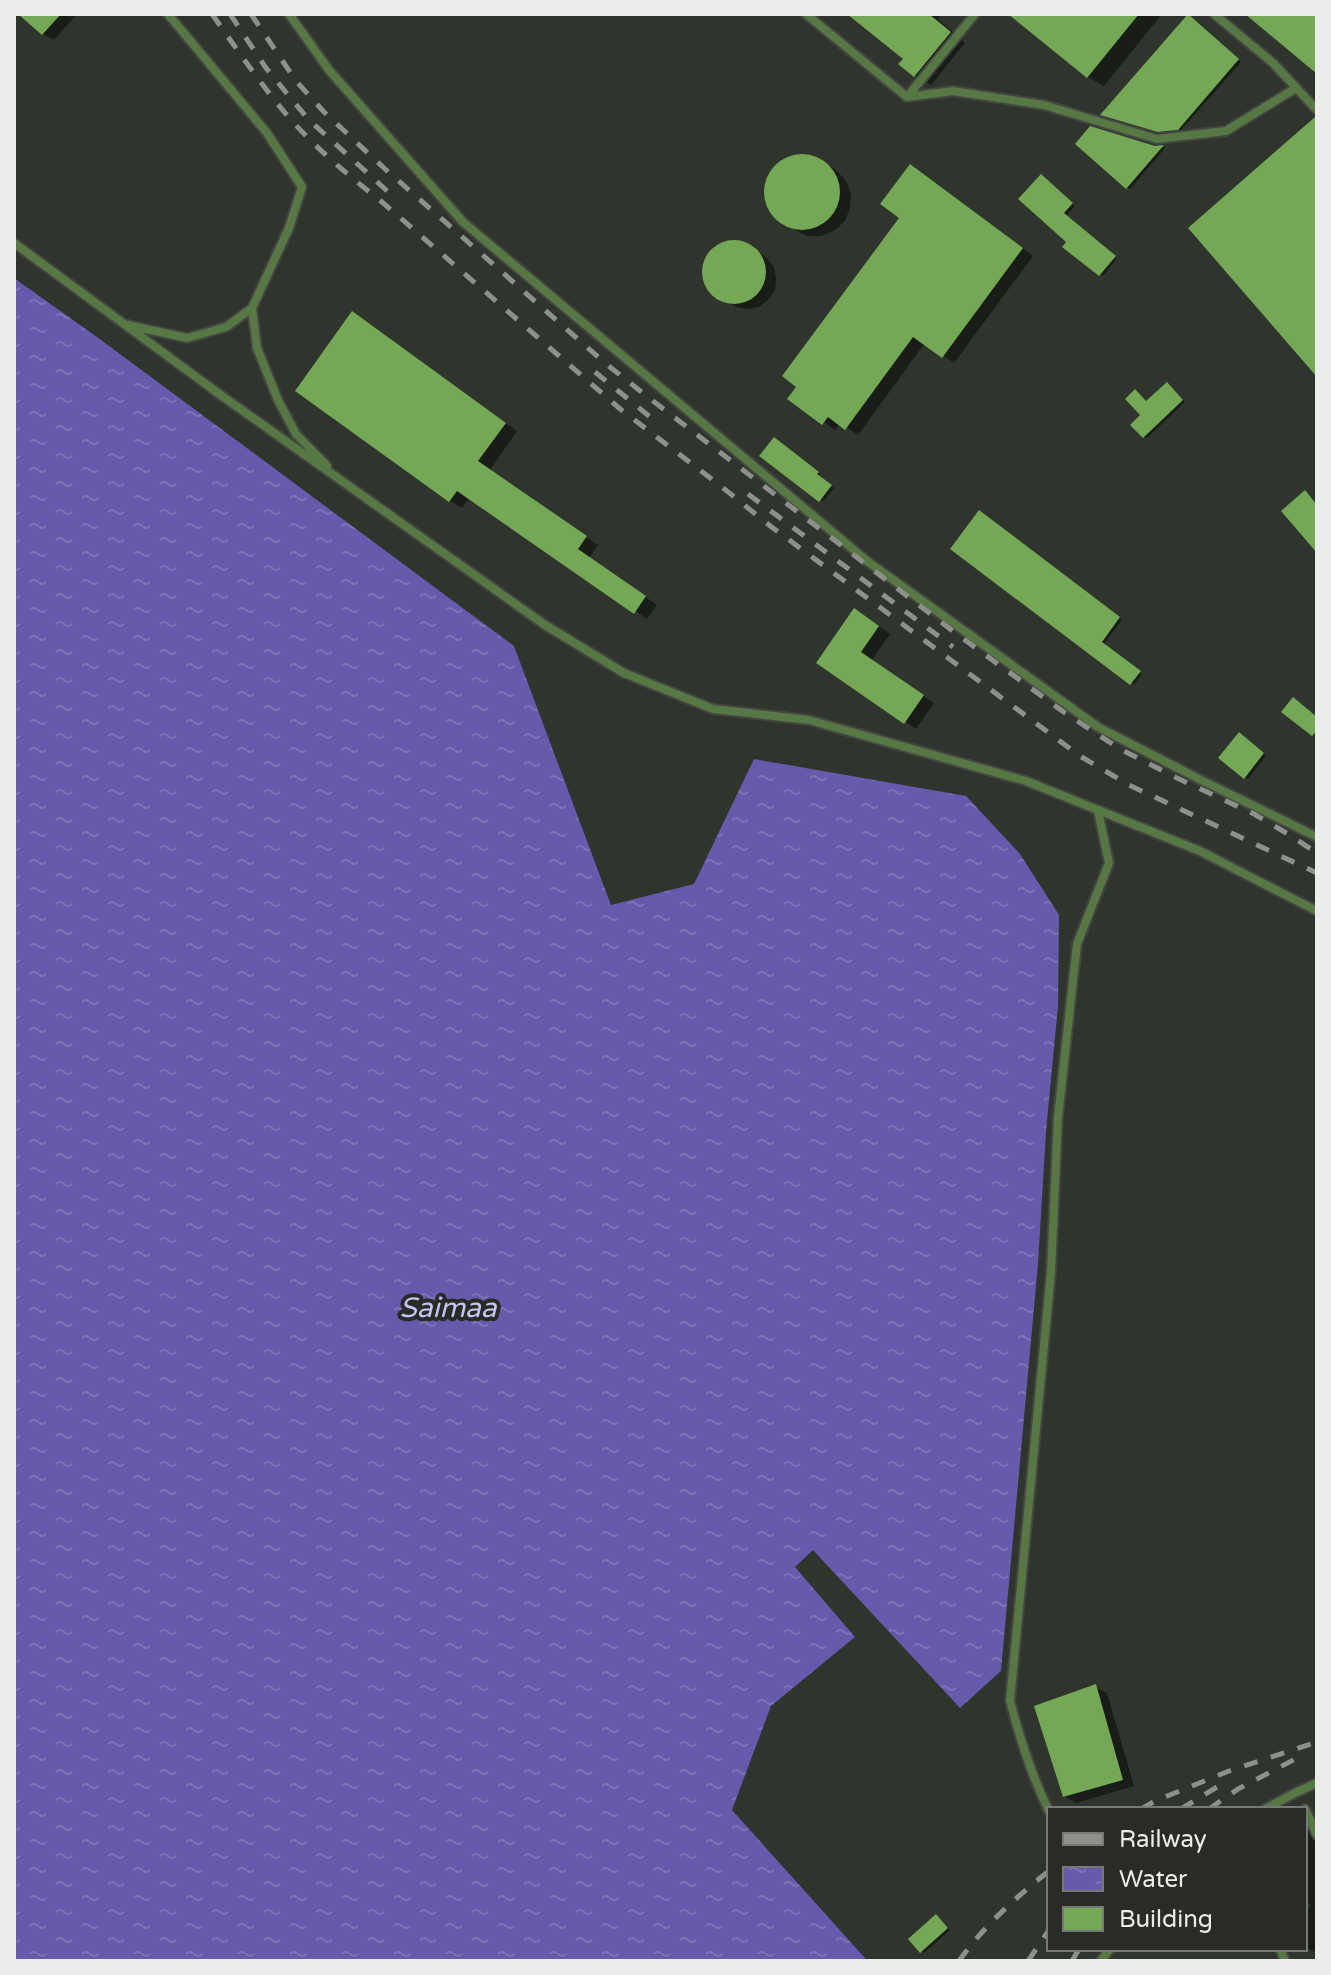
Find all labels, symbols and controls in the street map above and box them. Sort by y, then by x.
water label: Saimaa [399,1291,498,1325]
legend [1047,1807,1307,1951]
text: Railway [1119,1825,1207,1854]
text: Water [1119,1865,1188,1894]
text: Building [1119,1905,1213,1934]

